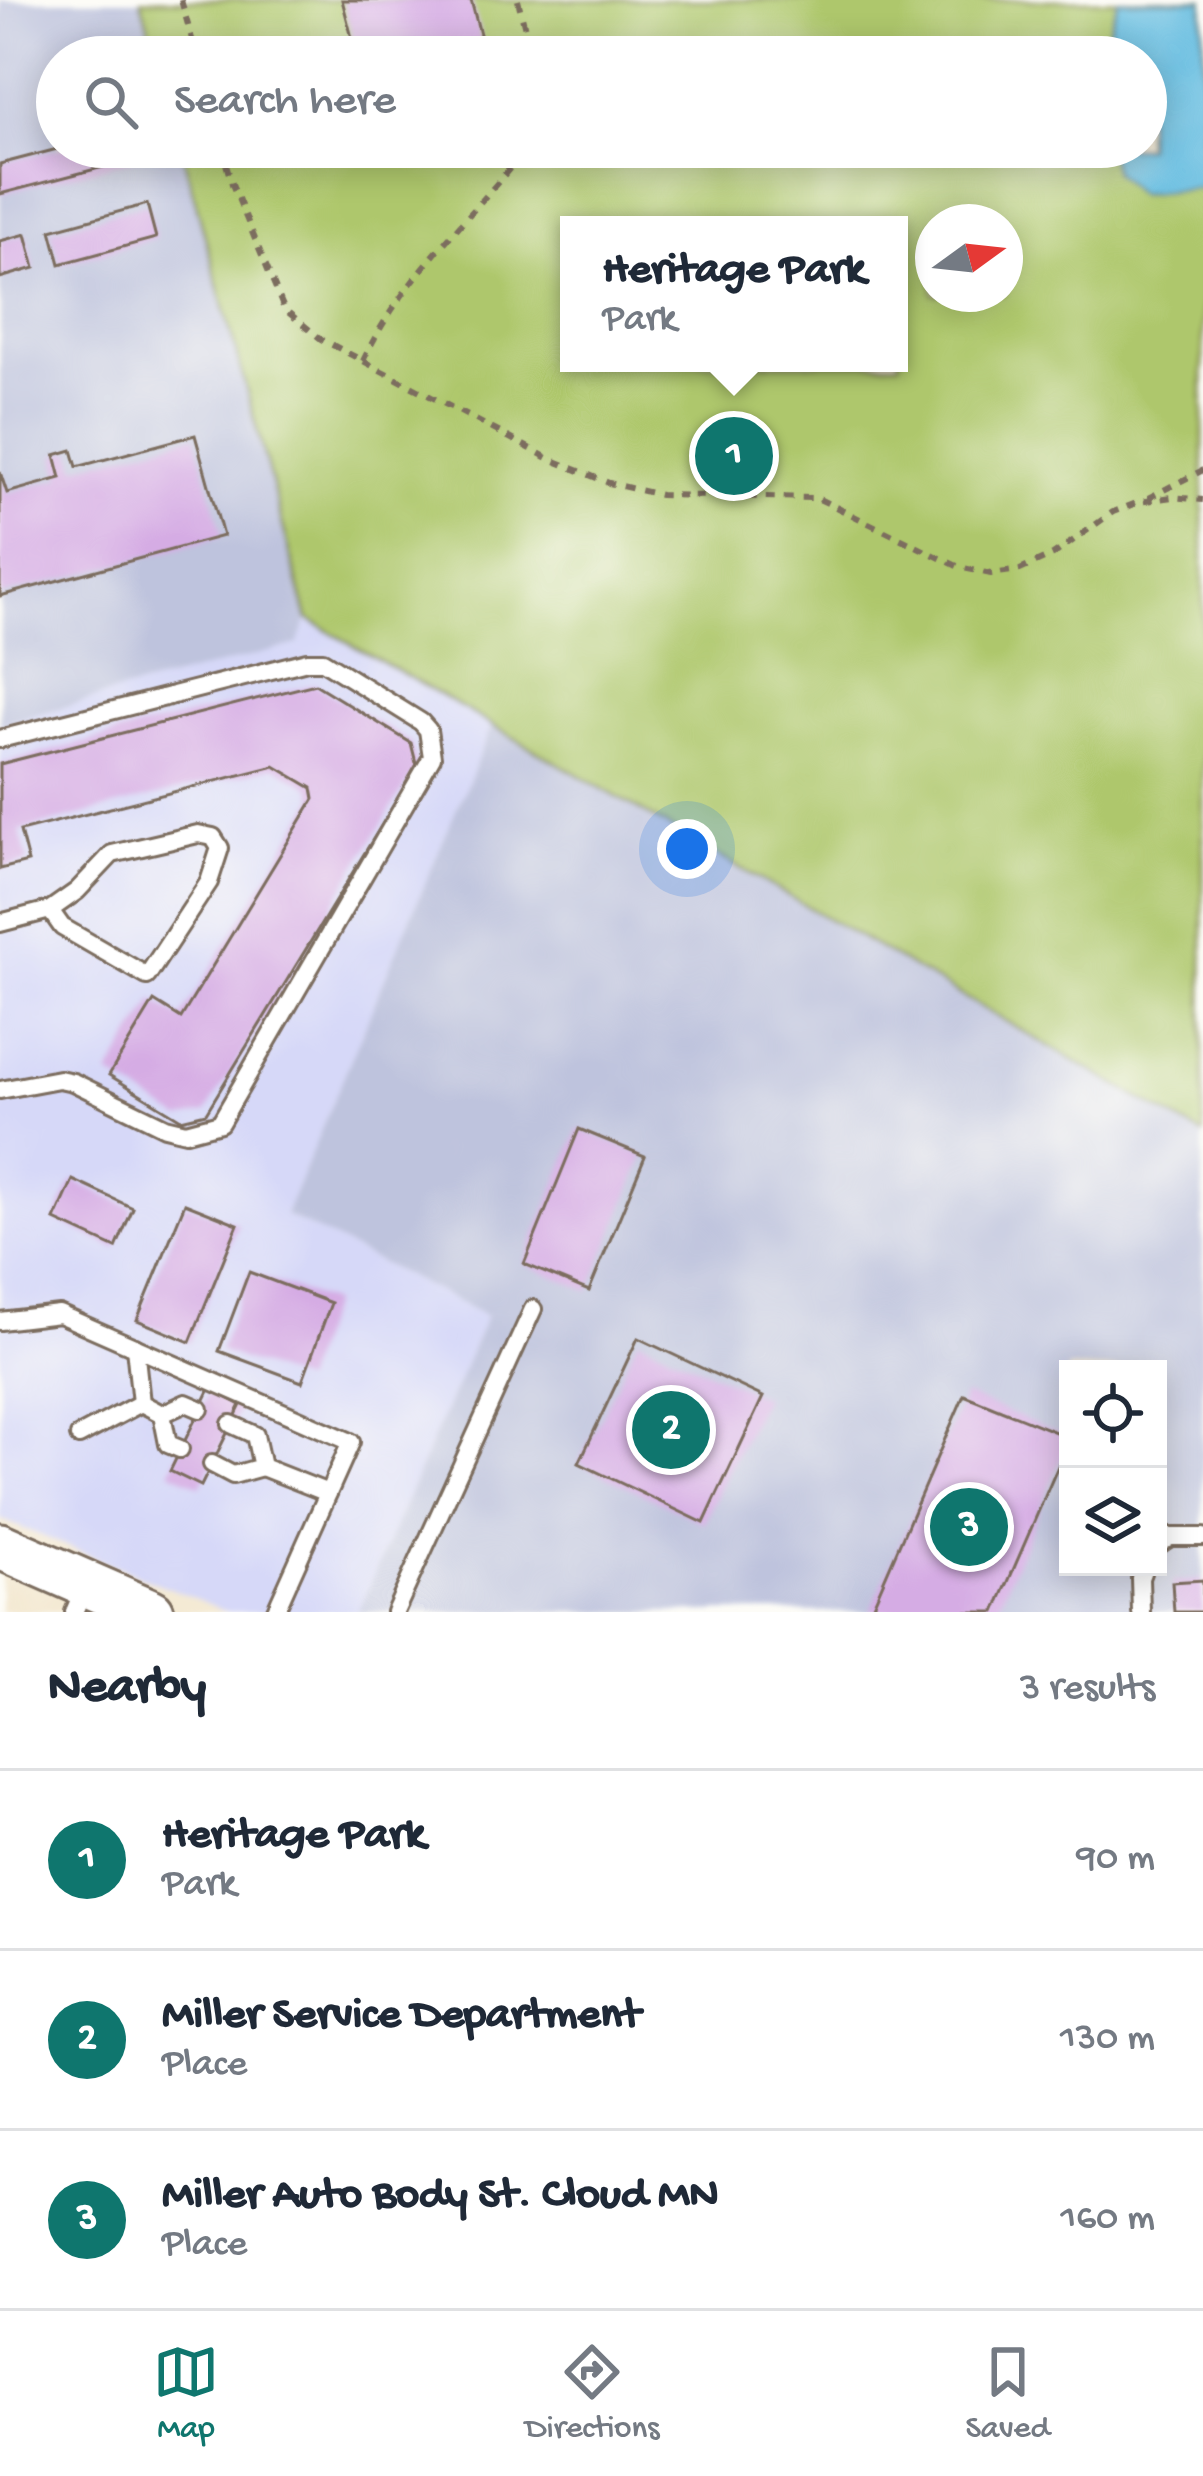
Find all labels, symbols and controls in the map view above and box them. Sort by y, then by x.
search box [36,36,1167,168]
icon: search [78,69,144,135]
text: Search here [174,76,396,129]
north arrow [915,204,1023,312]
popup [560,216,908,372]
text: Heritage Park [602,245,866,298]
text: Park [602,298,677,344]
pin: 1 [695,411,773,501]
your location [657,819,717,879]
map controls [1059,1360,1167,1576]
button: locate [1059,1360,1167,1468]
pin: 2 [632,1385,710,1475]
button: layers [1059,1468,1167,1576]
pin: 3 [930,1482,1008,1572]
text: Nearby [48,1660,206,1720]
text: 3 results [1020,1667,1155,1713]
text: Heritage Park [162,1810,425,1863]
text: 1 [79,1837,95,1883]
text: 90 m [1076,1837,1155,1883]
text: Park [162,1863,236,1909]
text: Miller Service Department [162,1990,640,2043]
text: 2 [77,2017,97,2063]
text: 130 m [1060,2017,1155,2063]
text: Place [162,2043,247,2089]
text: Miller Auto Body St. Cloud MN [162,2170,719,2223]
text: 3 [77,2197,97,2243]
text: 160 m [1060,2197,1155,2243]
text: Place [162,2223,247,2269]
tab: Map [153,2339,219,2449]
tab: Directions [525,2339,659,2449]
tab: Saved [965,2339,1050,2449]

